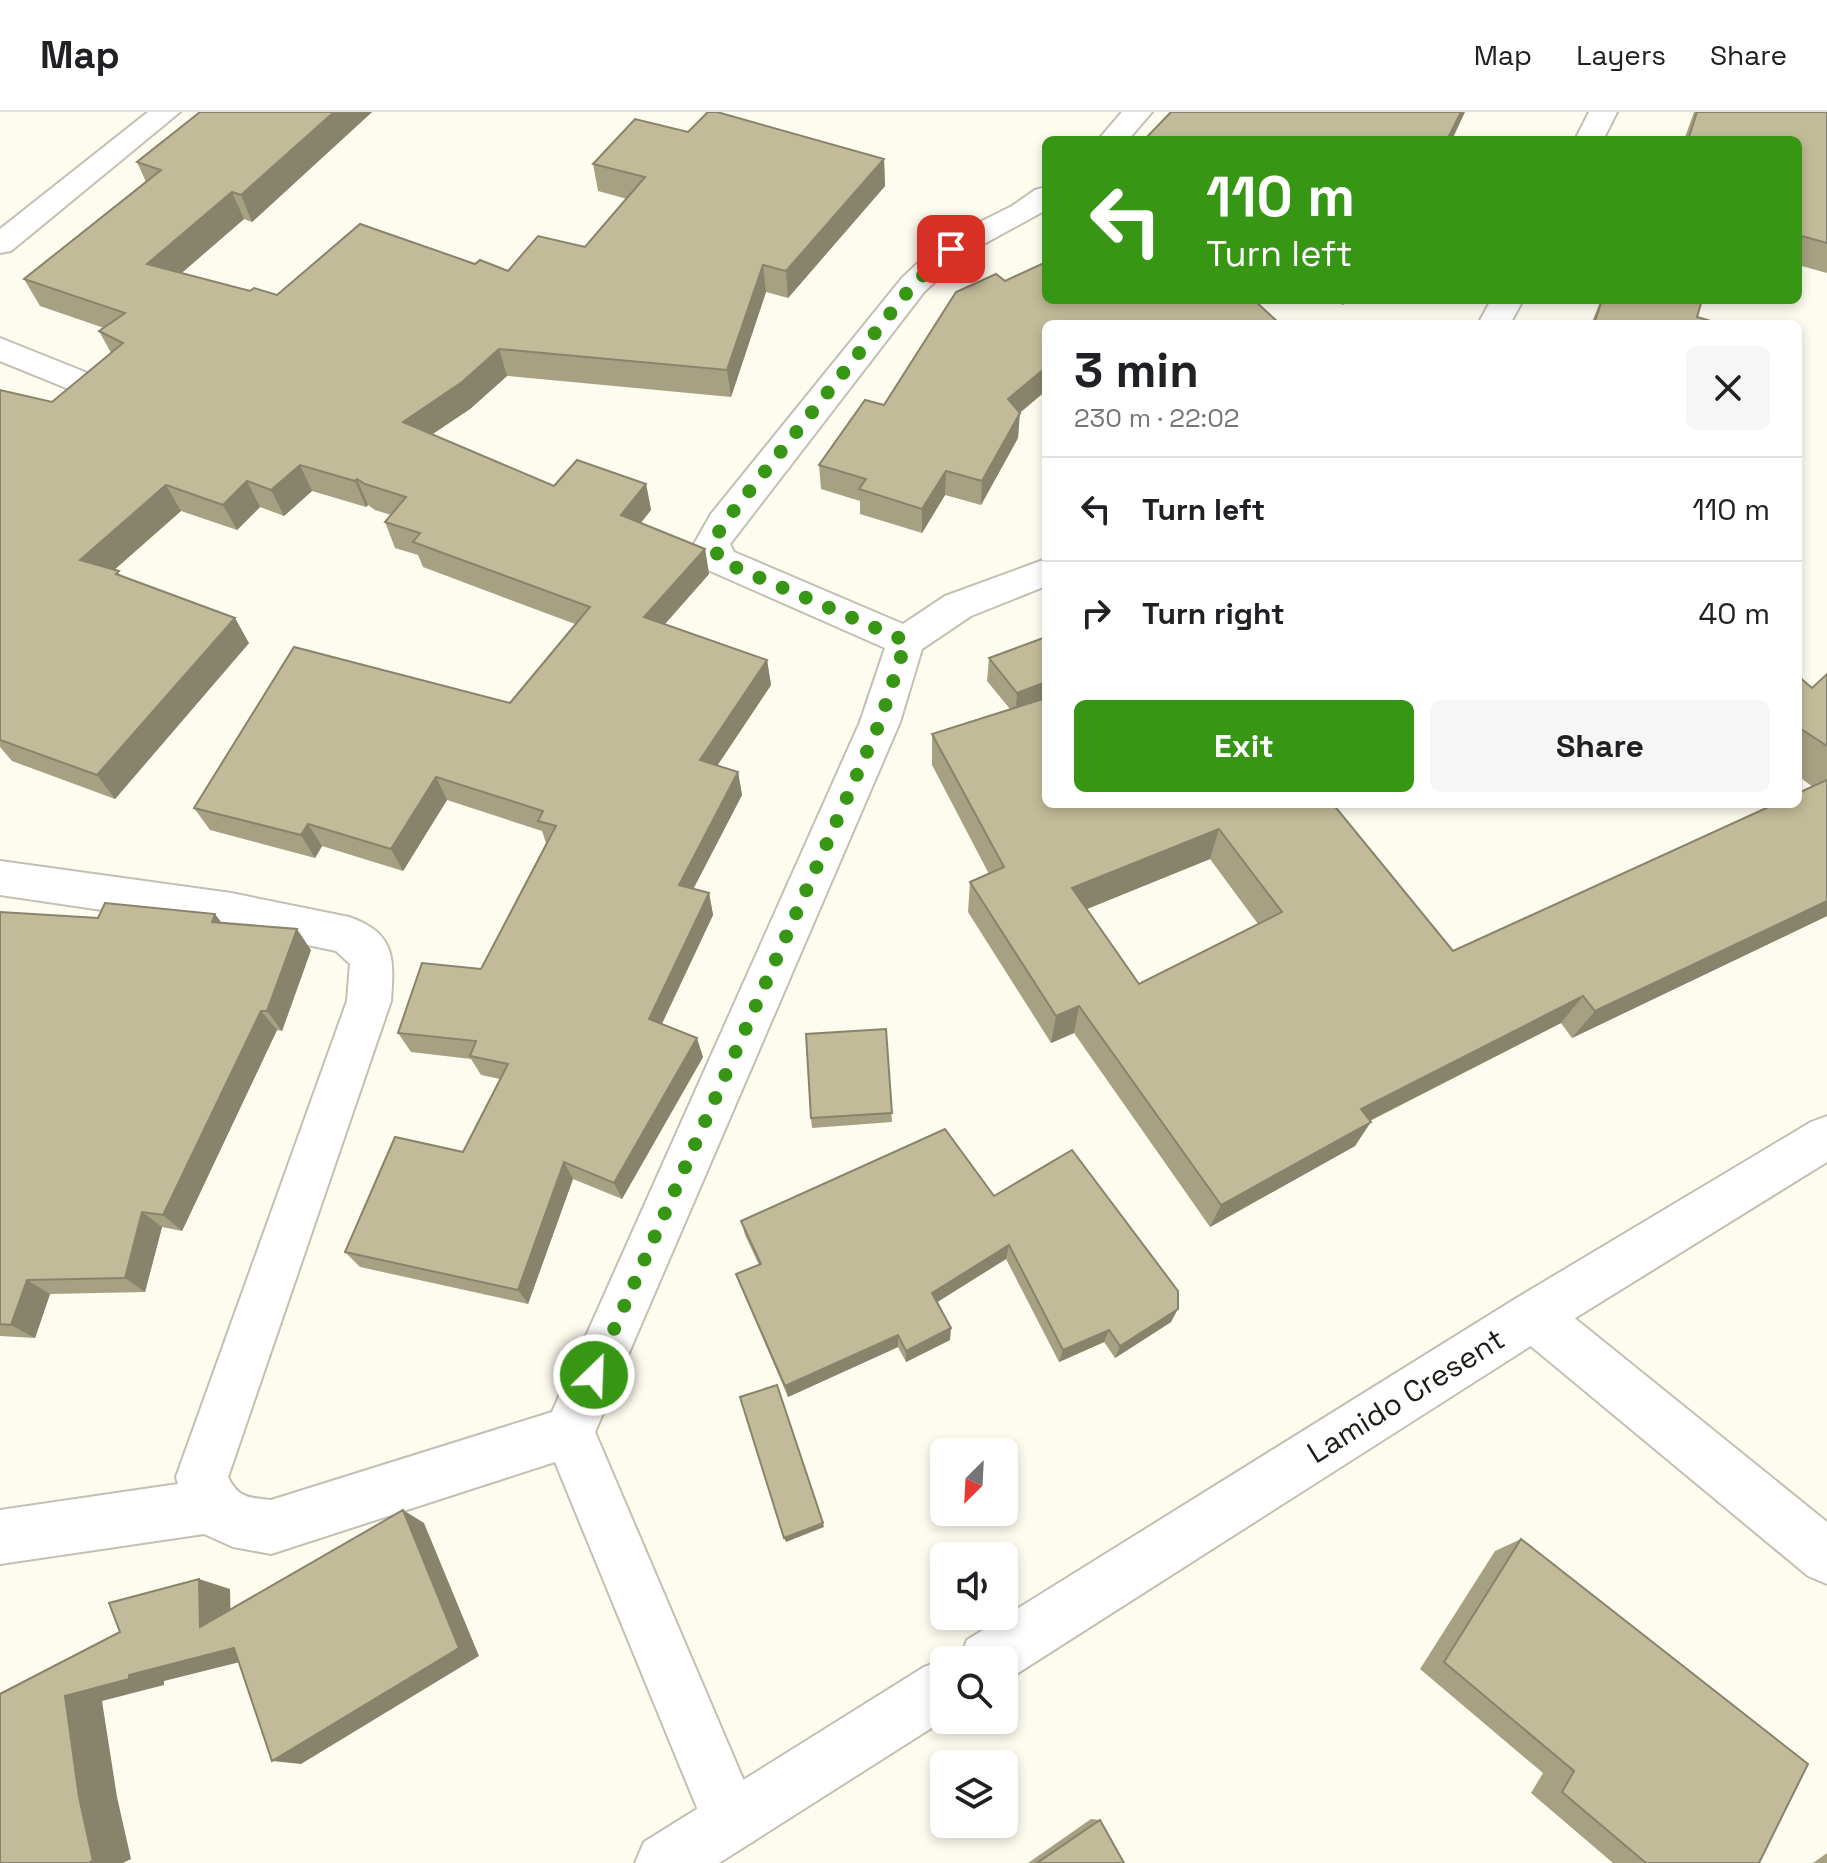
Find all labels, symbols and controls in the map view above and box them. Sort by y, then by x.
text: Map [40,31,120,79]
text: Map [1474,37,1532,73]
text: Layers [1576,37,1666,73]
text: Share [1710,37,1787,73]
text: 110 m [1206,161,1355,232]
icon: left [1074,168,1178,272]
pin [917,215,985,283]
icon: arrive [929,227,973,271]
text: Turn left [1206,231,1353,277]
text: 3 min [1074,340,1199,401]
button: close [1686,346,1770,430]
text: 230 m · 22:02 [1074,401,1240,435]
icon: left [1074,487,1118,531]
text: Turn left [1142,490,1265,529]
text: 110 m [1692,490,1770,529]
icon: right [1074,591,1118,635]
text: Turn right [1142,594,1285,633]
text: 40 m [1699,594,1770,633]
button: Exit [1074,700,1414,792]
button: Share [1430,700,1770,792]
street label: Lamido Cresent [1300,1319,1512,1472]
position arrow [552,1333,636,1417]
north arrow [930,1438,1018,1526]
map controls [930,1438,1018,1838]
button: sound [930,1542,1018,1630]
button: search [930,1646,1018,1734]
button: layers [930,1750,1018,1838]

